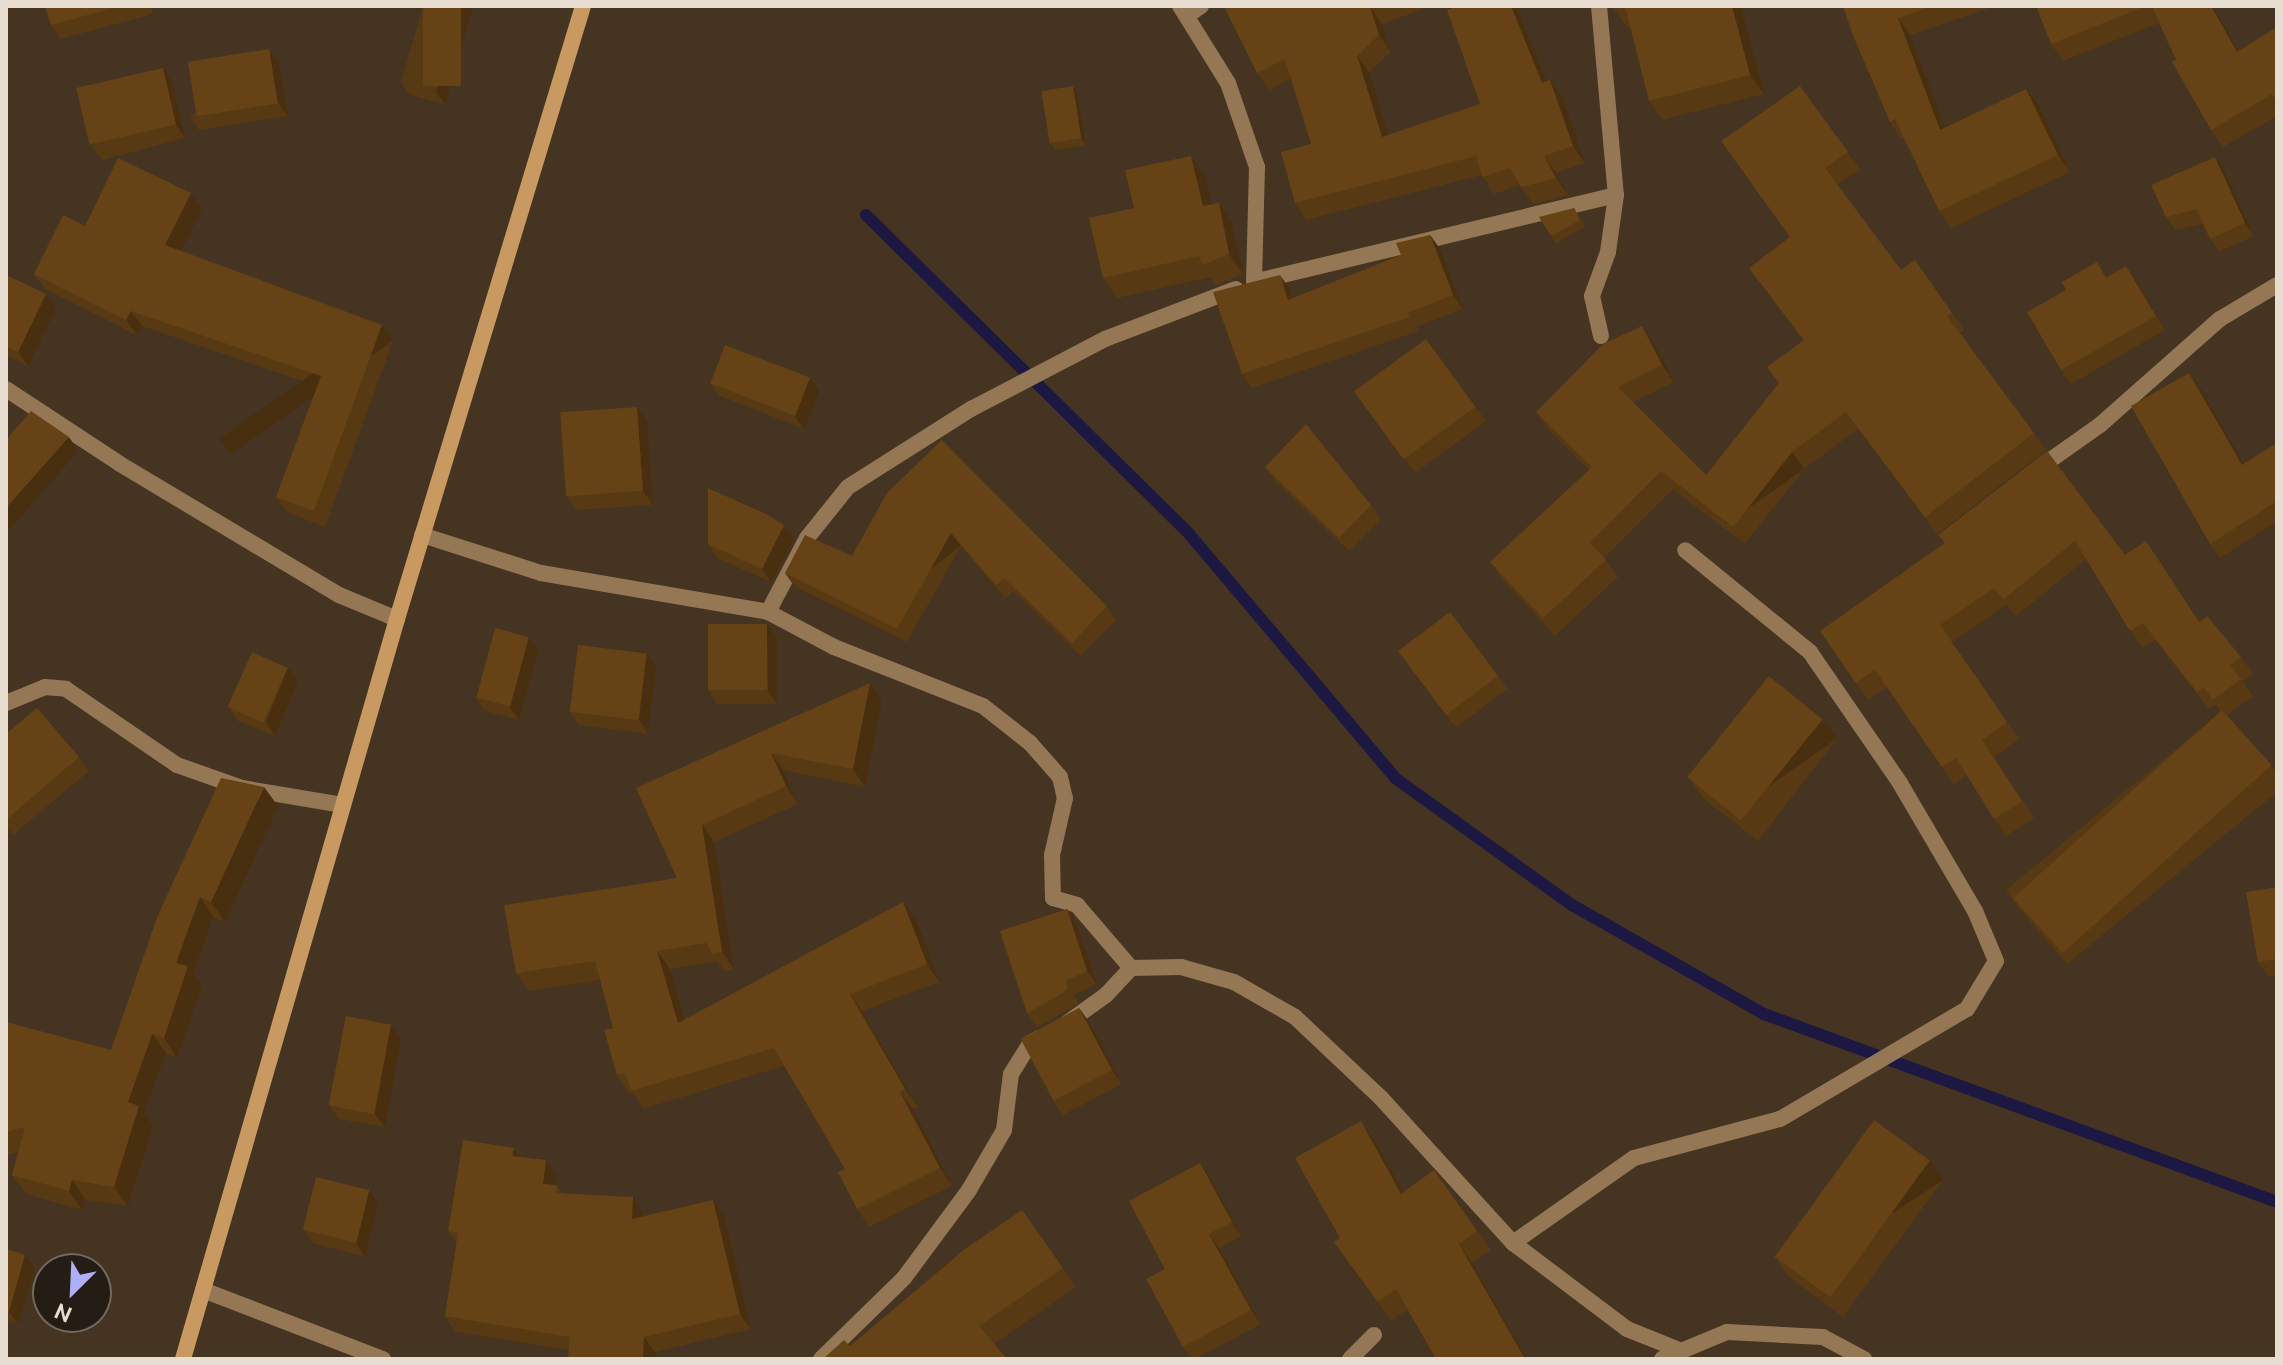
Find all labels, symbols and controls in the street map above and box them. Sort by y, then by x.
north arrow [32,1253,112,1333]
text: N [50,1299,75,1328]

